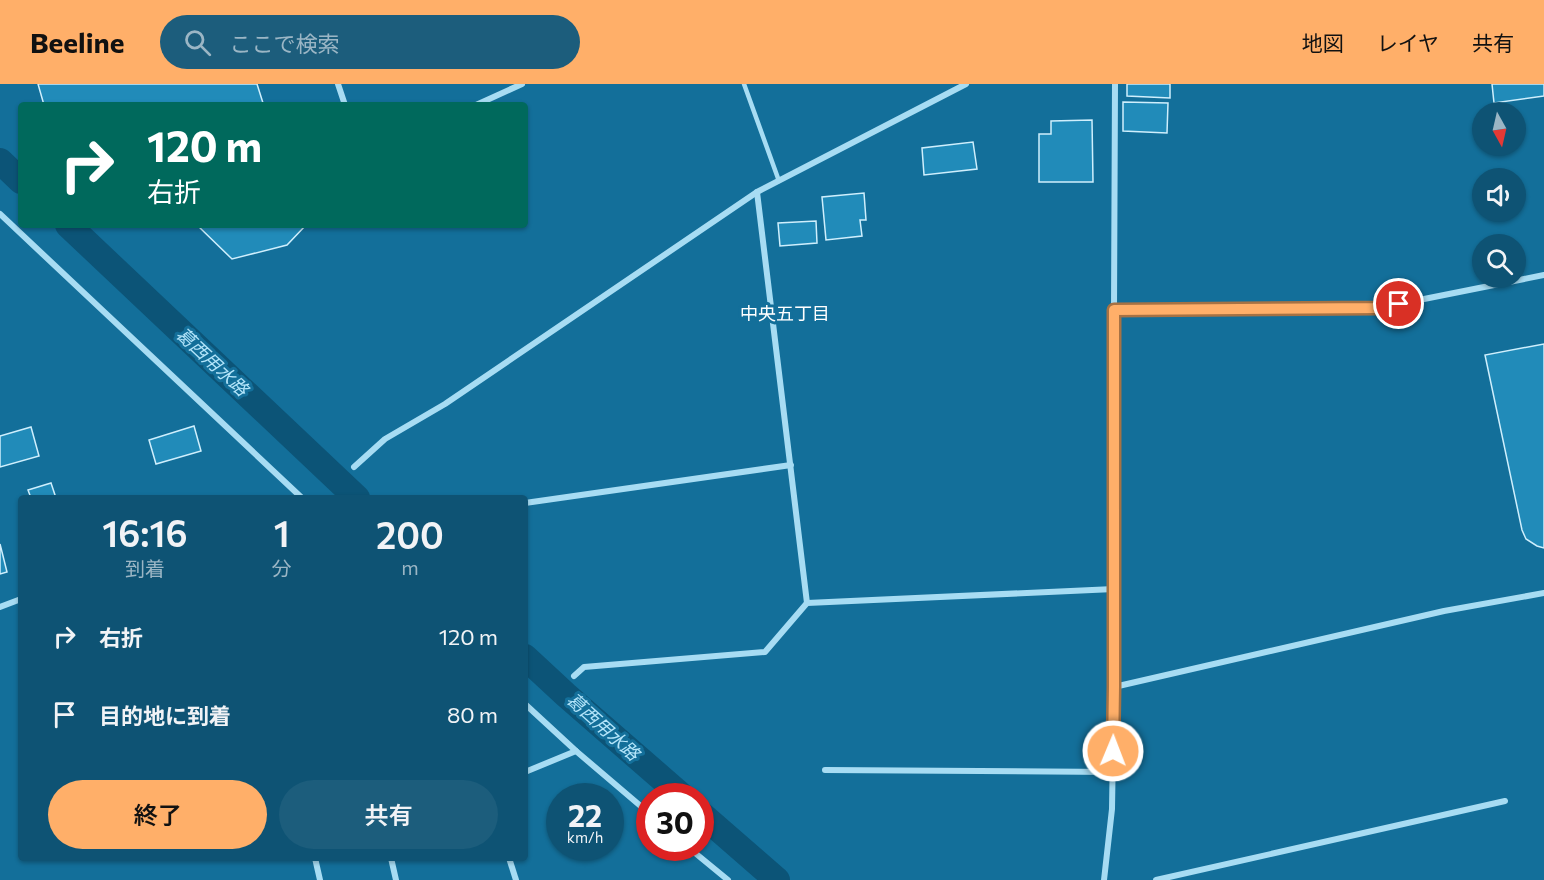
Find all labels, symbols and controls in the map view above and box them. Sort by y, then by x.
search box [160,15,580,69]
text: Beeline [30,25,124,59]
icon: search [181,26,214,59]
text: ここで検索 [229,30,339,57]
text: 地図 [1302,30,1344,55]
text: レイヤ [1377,30,1439,55]
text: 共有 [1472,30,1514,55]
north arrow [1472,102,1526,156]
map controls [1472,102,1526,288]
text: 120 m [147,119,262,171]
icon: right [48,126,126,204]
button: sound [1472,168,1526,222]
text: 右折 [147,175,201,208]
button: search [1472,234,1526,288]
pin [1373,278,1424,329]
icon: arrive [1382,287,1415,320]
district label: 中央五丁目 [740,302,830,324]
water label: 葛西用水路 [172,323,255,401]
text: 16:16 [102,510,188,554]
text: 1 [274,510,290,554]
text: 200 [376,512,444,556]
text: m [401,555,419,579]
text: 到着 [125,556,165,580]
text: 分 [272,556,292,580]
icon: right [48,620,81,653]
text: 120 m [439,623,498,650]
text: 右折 [99,624,143,651]
water label: 葛西用水路 [563,688,646,766]
icon: arrive [48,698,81,731]
text: 80 m [447,701,498,728]
text: 目的地に到着 [99,702,231,729]
position arrow [1081,719,1145,783]
button: 終了 [48,780,267,849]
button: 共有 [279,780,498,849]
speed limit sign: 30 [636,783,714,861]
text: 22 [568,796,602,833]
text: km/h [567,828,603,846]

